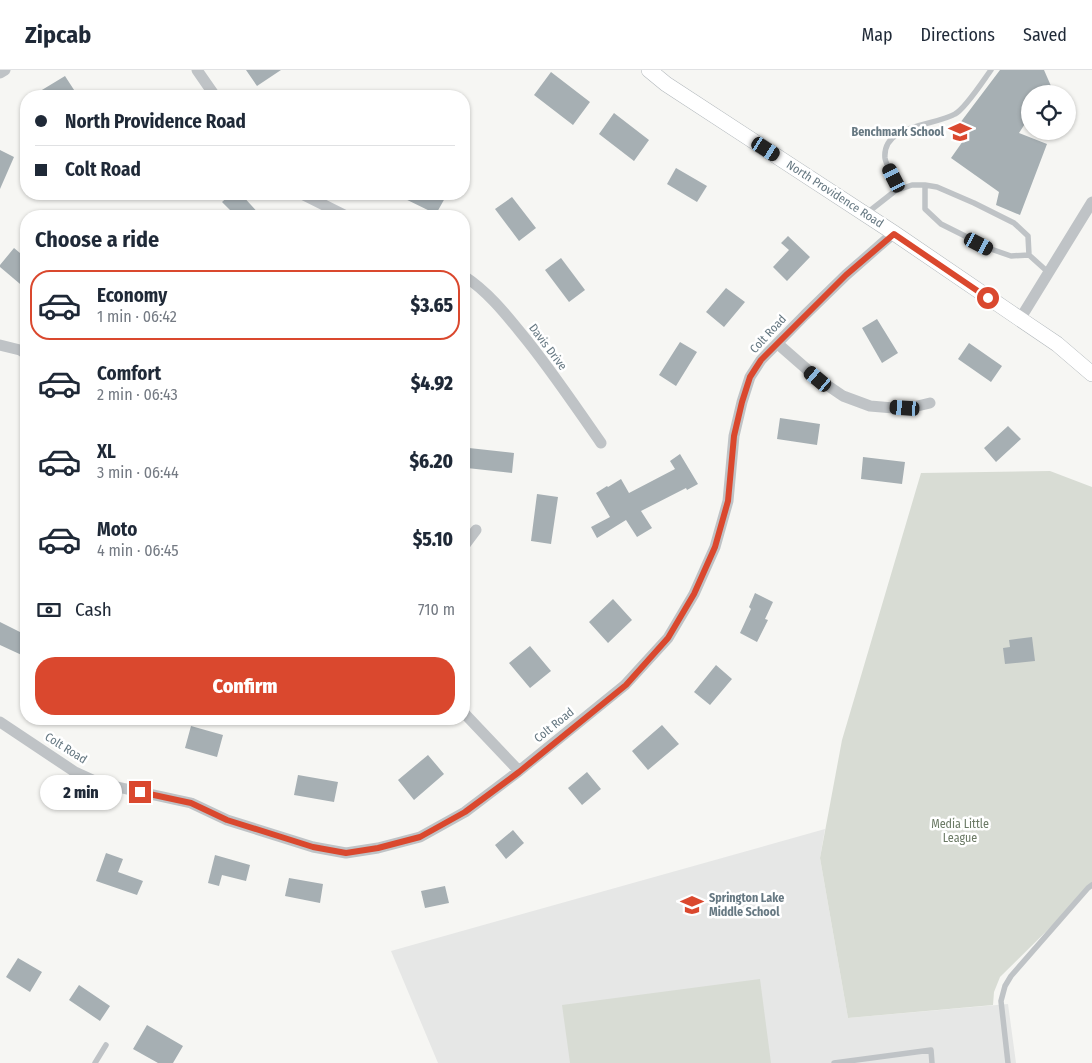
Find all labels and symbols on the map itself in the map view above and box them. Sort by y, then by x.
school or university icon: Benchmark School [947,119,973,145]
place label: Benchmark School [851,125,945,139]
car [749,135,782,163]
street label: North Providence Road [784,157,886,231]
car [880,161,907,195]
car [962,231,995,257]
route start [977,287,999,309]
street label: Colt Road [747,312,789,356]
street label: Davis Drive [526,321,570,373]
car [801,364,834,394]
car [889,399,920,417]
street label: Colt Road [531,705,577,745]
street label: Colt Road [42,730,90,766]
callout: 2 min [40,774,122,810]
route end [129,781,151,803]
park label: Media Little League [931,817,989,845]
place label: Springton Lake Middle School [709,891,784,919]
school or university icon: Springton Lake Middle School [679,892,705,918]

